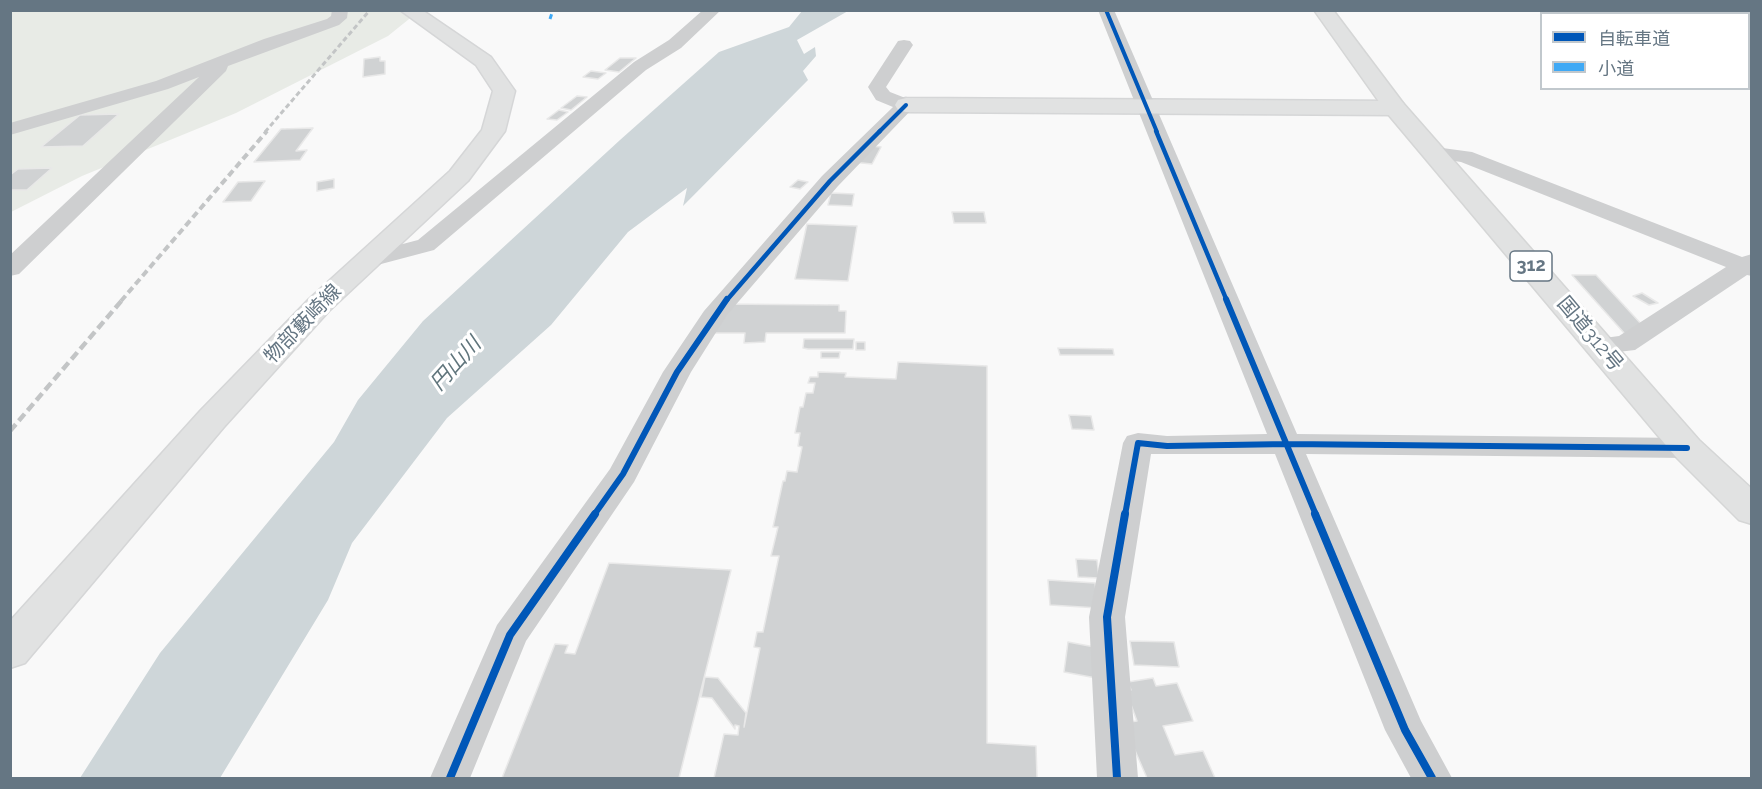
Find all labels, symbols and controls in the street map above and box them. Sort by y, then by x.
legend [1540,12,1750,90]
text: 自転車道 [1598,28,1670,49]
text: 小道 [1598,58,1634,79]
road number: 312 [1510,251,1552,281]
street label: 物部藪崎線 [260,280,346,368]
street label: 国道312号 [1552,292,1628,376]
water label: 円山川 [426,332,486,396]

